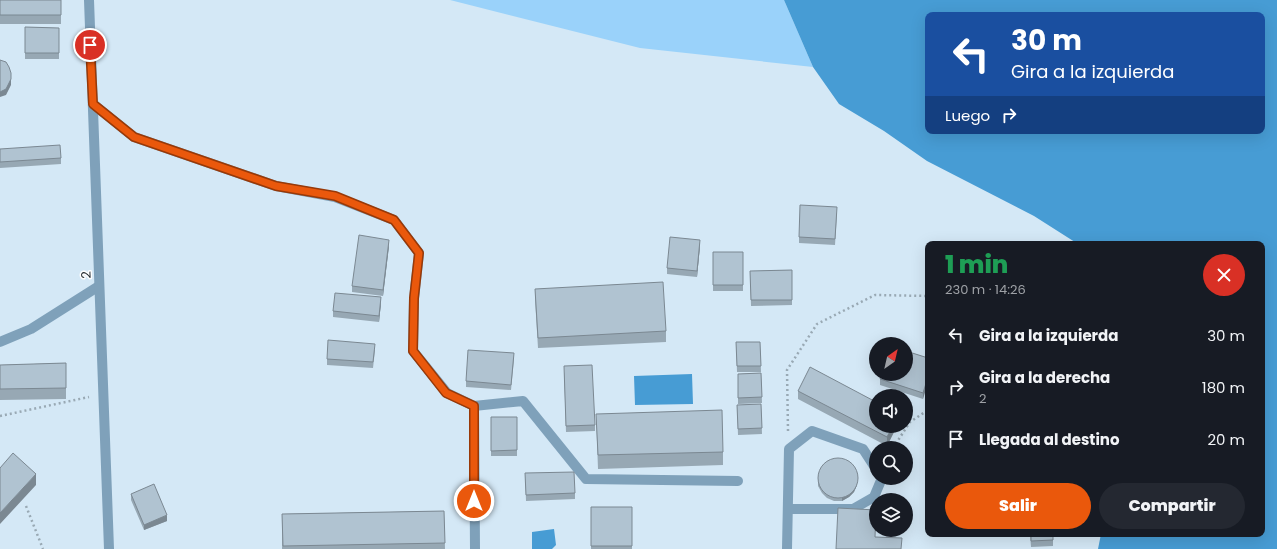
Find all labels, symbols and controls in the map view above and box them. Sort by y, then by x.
text: 30 m [1011,21,1082,60]
pin [73,28,107,62]
icon: left [945,28,997,80]
icon: arrive [79,34,101,56]
text: Gira a la izquierda [1011,59,1174,84]
icon: right [998,104,1020,126]
text: Luego [945,105,990,126]
text: 1 min [945,248,1008,281]
button: close [1203,254,1245,296]
street label: 2 [76,271,96,279]
text: 230 m · 14:26 [945,280,1026,299]
icon: left [945,324,967,346]
text: Gira a la izquierda [979,325,1118,346]
text: 30 m [1207,325,1245,346]
north arrow [869,337,913,381]
map controls [869,337,913,537]
text: Gira a la derecha [979,367,1110,388]
icon: right [945,376,967,398]
text: 180 m [1202,377,1245,398]
button: sound [869,389,913,433]
text: 2 [979,389,986,408]
icon: arrive [945,428,967,450]
text: Llegada al destino [979,429,1120,450]
text: 20 m [1207,429,1245,450]
button: search [869,441,913,485]
position arrow [453,480,495,522]
button: Salir [945,483,1091,529]
button: Compartir [1099,483,1245,529]
button: layers [869,493,913,537]

